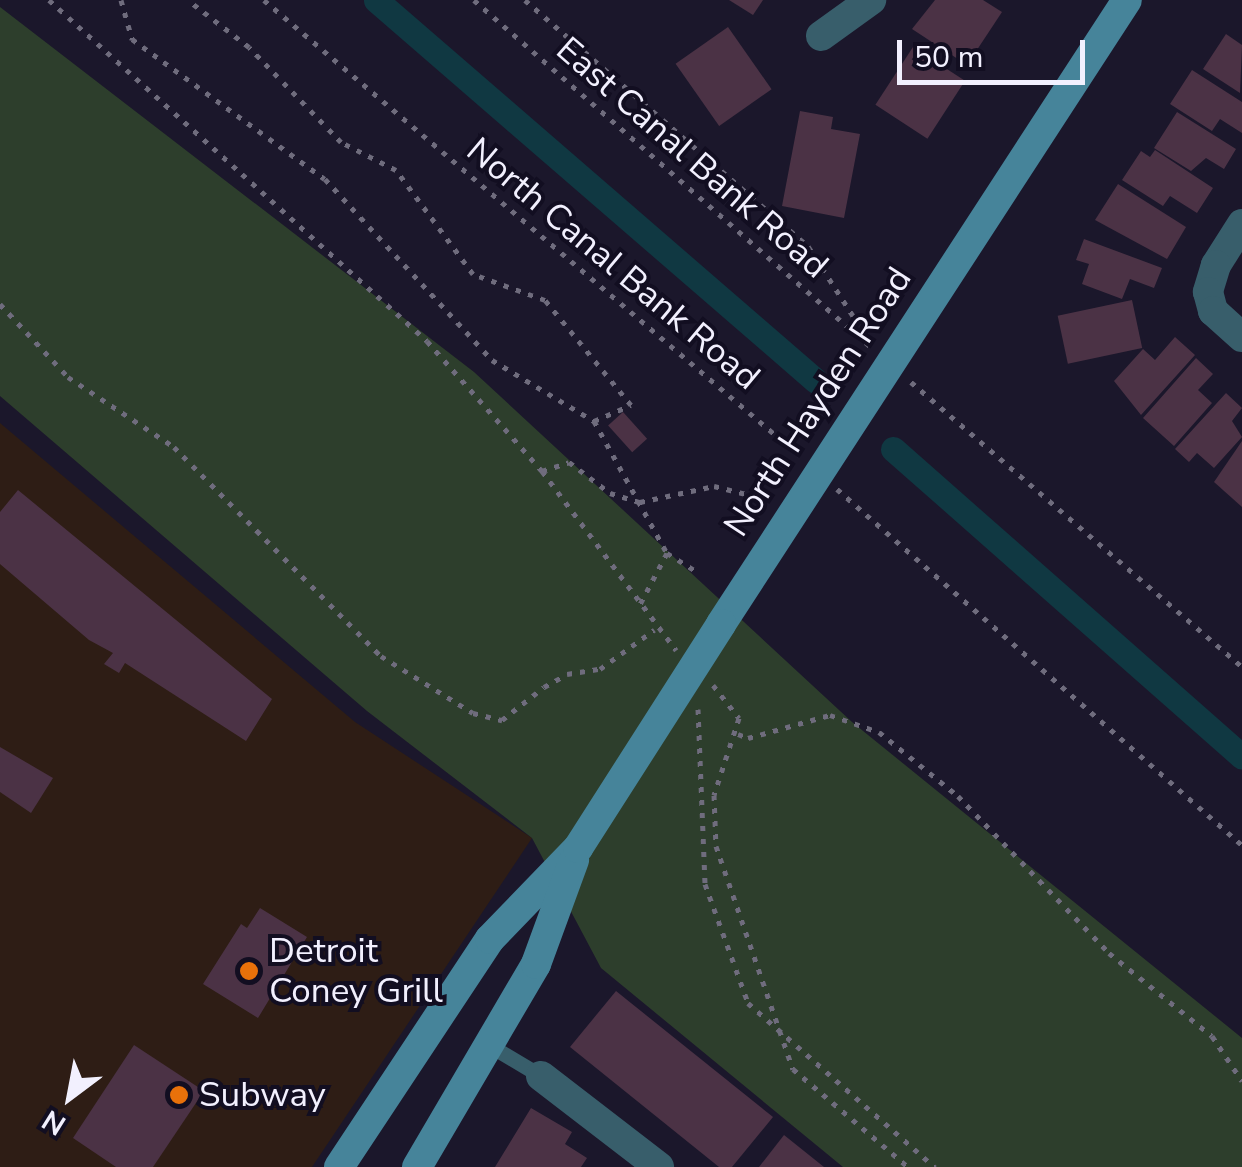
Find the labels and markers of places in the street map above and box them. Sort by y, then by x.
place label: Detroit Coney Grill [269,930,443,1012]
marker: Detroit Coney Grill [238,960,260,982]
place label: Subway [199,1074,326,1116]
marker: Subway [168,1084,190,1106]

